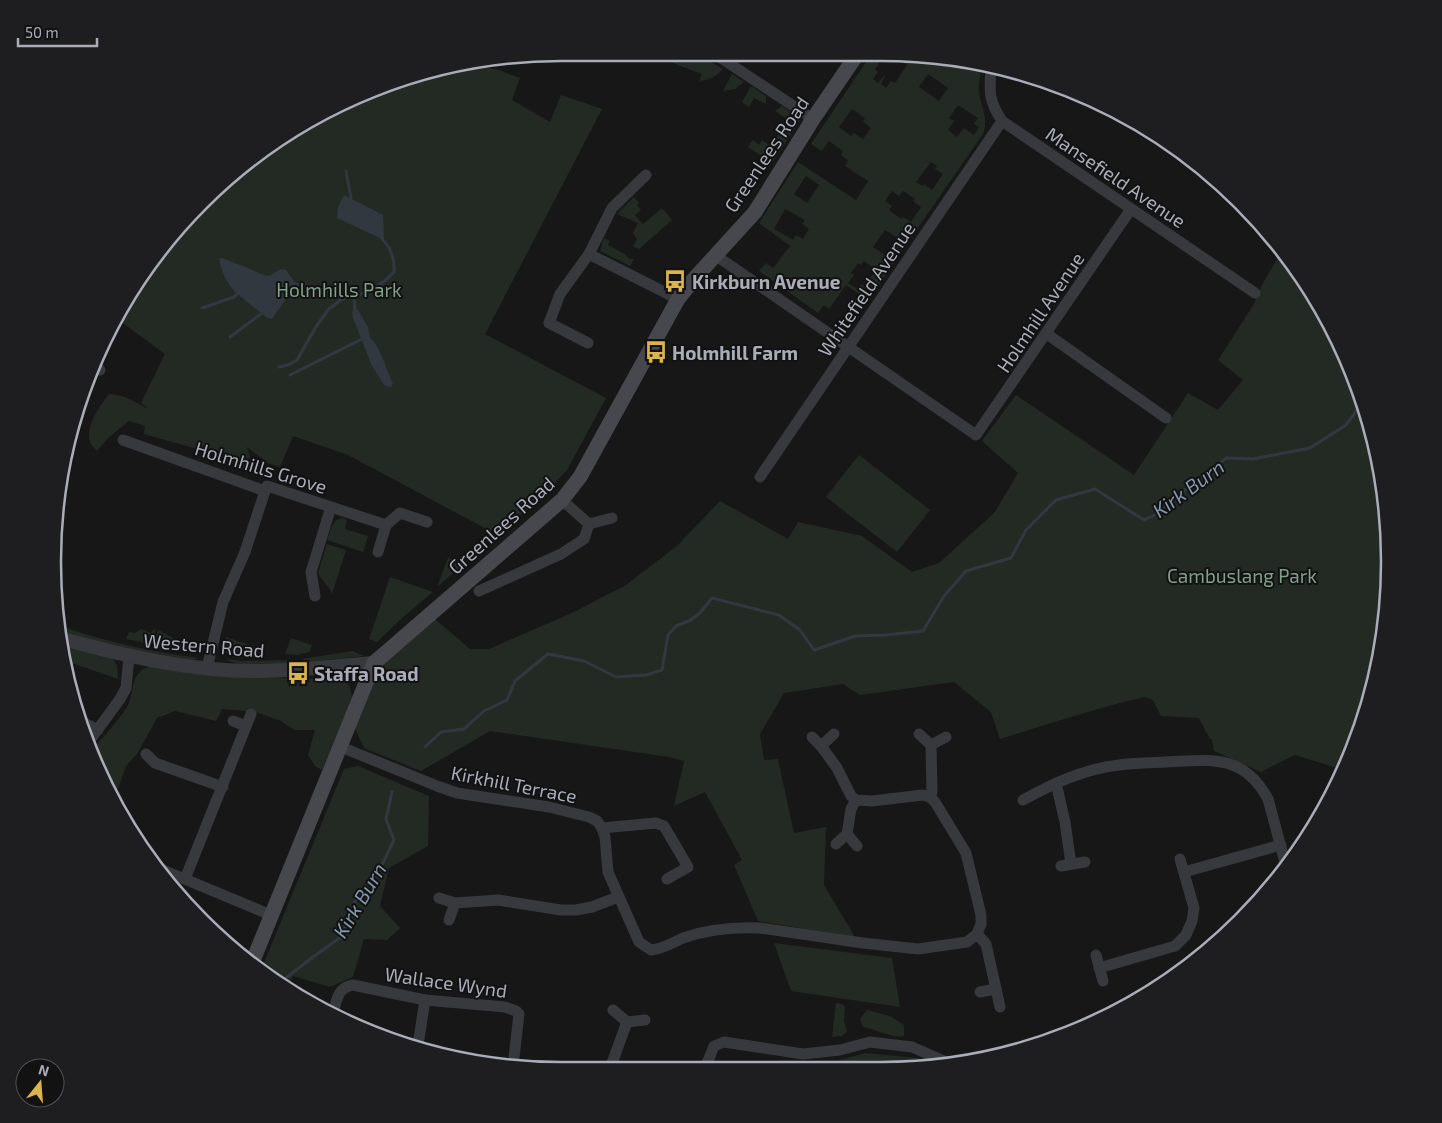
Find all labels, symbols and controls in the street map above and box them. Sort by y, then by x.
scale bar [18,15,96,47]
text: 50 m [25,23,59,41]
street label: Greenlees Road [719,92,813,216]
street label: Mansefield Avenue [1042,122,1190,232]
street label: Whitefield Avenue [813,218,919,360]
street label: Holmhill Avenue [991,248,1089,376]
bus stop icon: Kirkburn Avenue [662,268,688,294]
place label: Kirkburn Avenue [692,270,841,293]
park label: Holmhills Park [276,278,402,301]
bus stop icon: Holmhill Farm [643,339,669,365]
place label: Holmhill Farm [672,341,798,364]
street label: Holmhills Grove [192,436,330,498]
water label: Kirk Burn [1147,454,1229,522]
street label: Greenlees Road [443,471,559,579]
park label: Cambuslang Park [1167,564,1317,587]
street label: Western Road [142,628,266,662]
bus stop icon: Staffa Road [285,660,311,686]
place label: Staffa Road [314,662,419,685]
street label: Kirkhill Terrace [449,761,579,807]
water label: Kirk Burn [327,858,391,942]
street label: Wallace Wynd [383,962,509,1002]
north arrow [15,1058,65,1108]
text: N [37,1060,51,1080]

